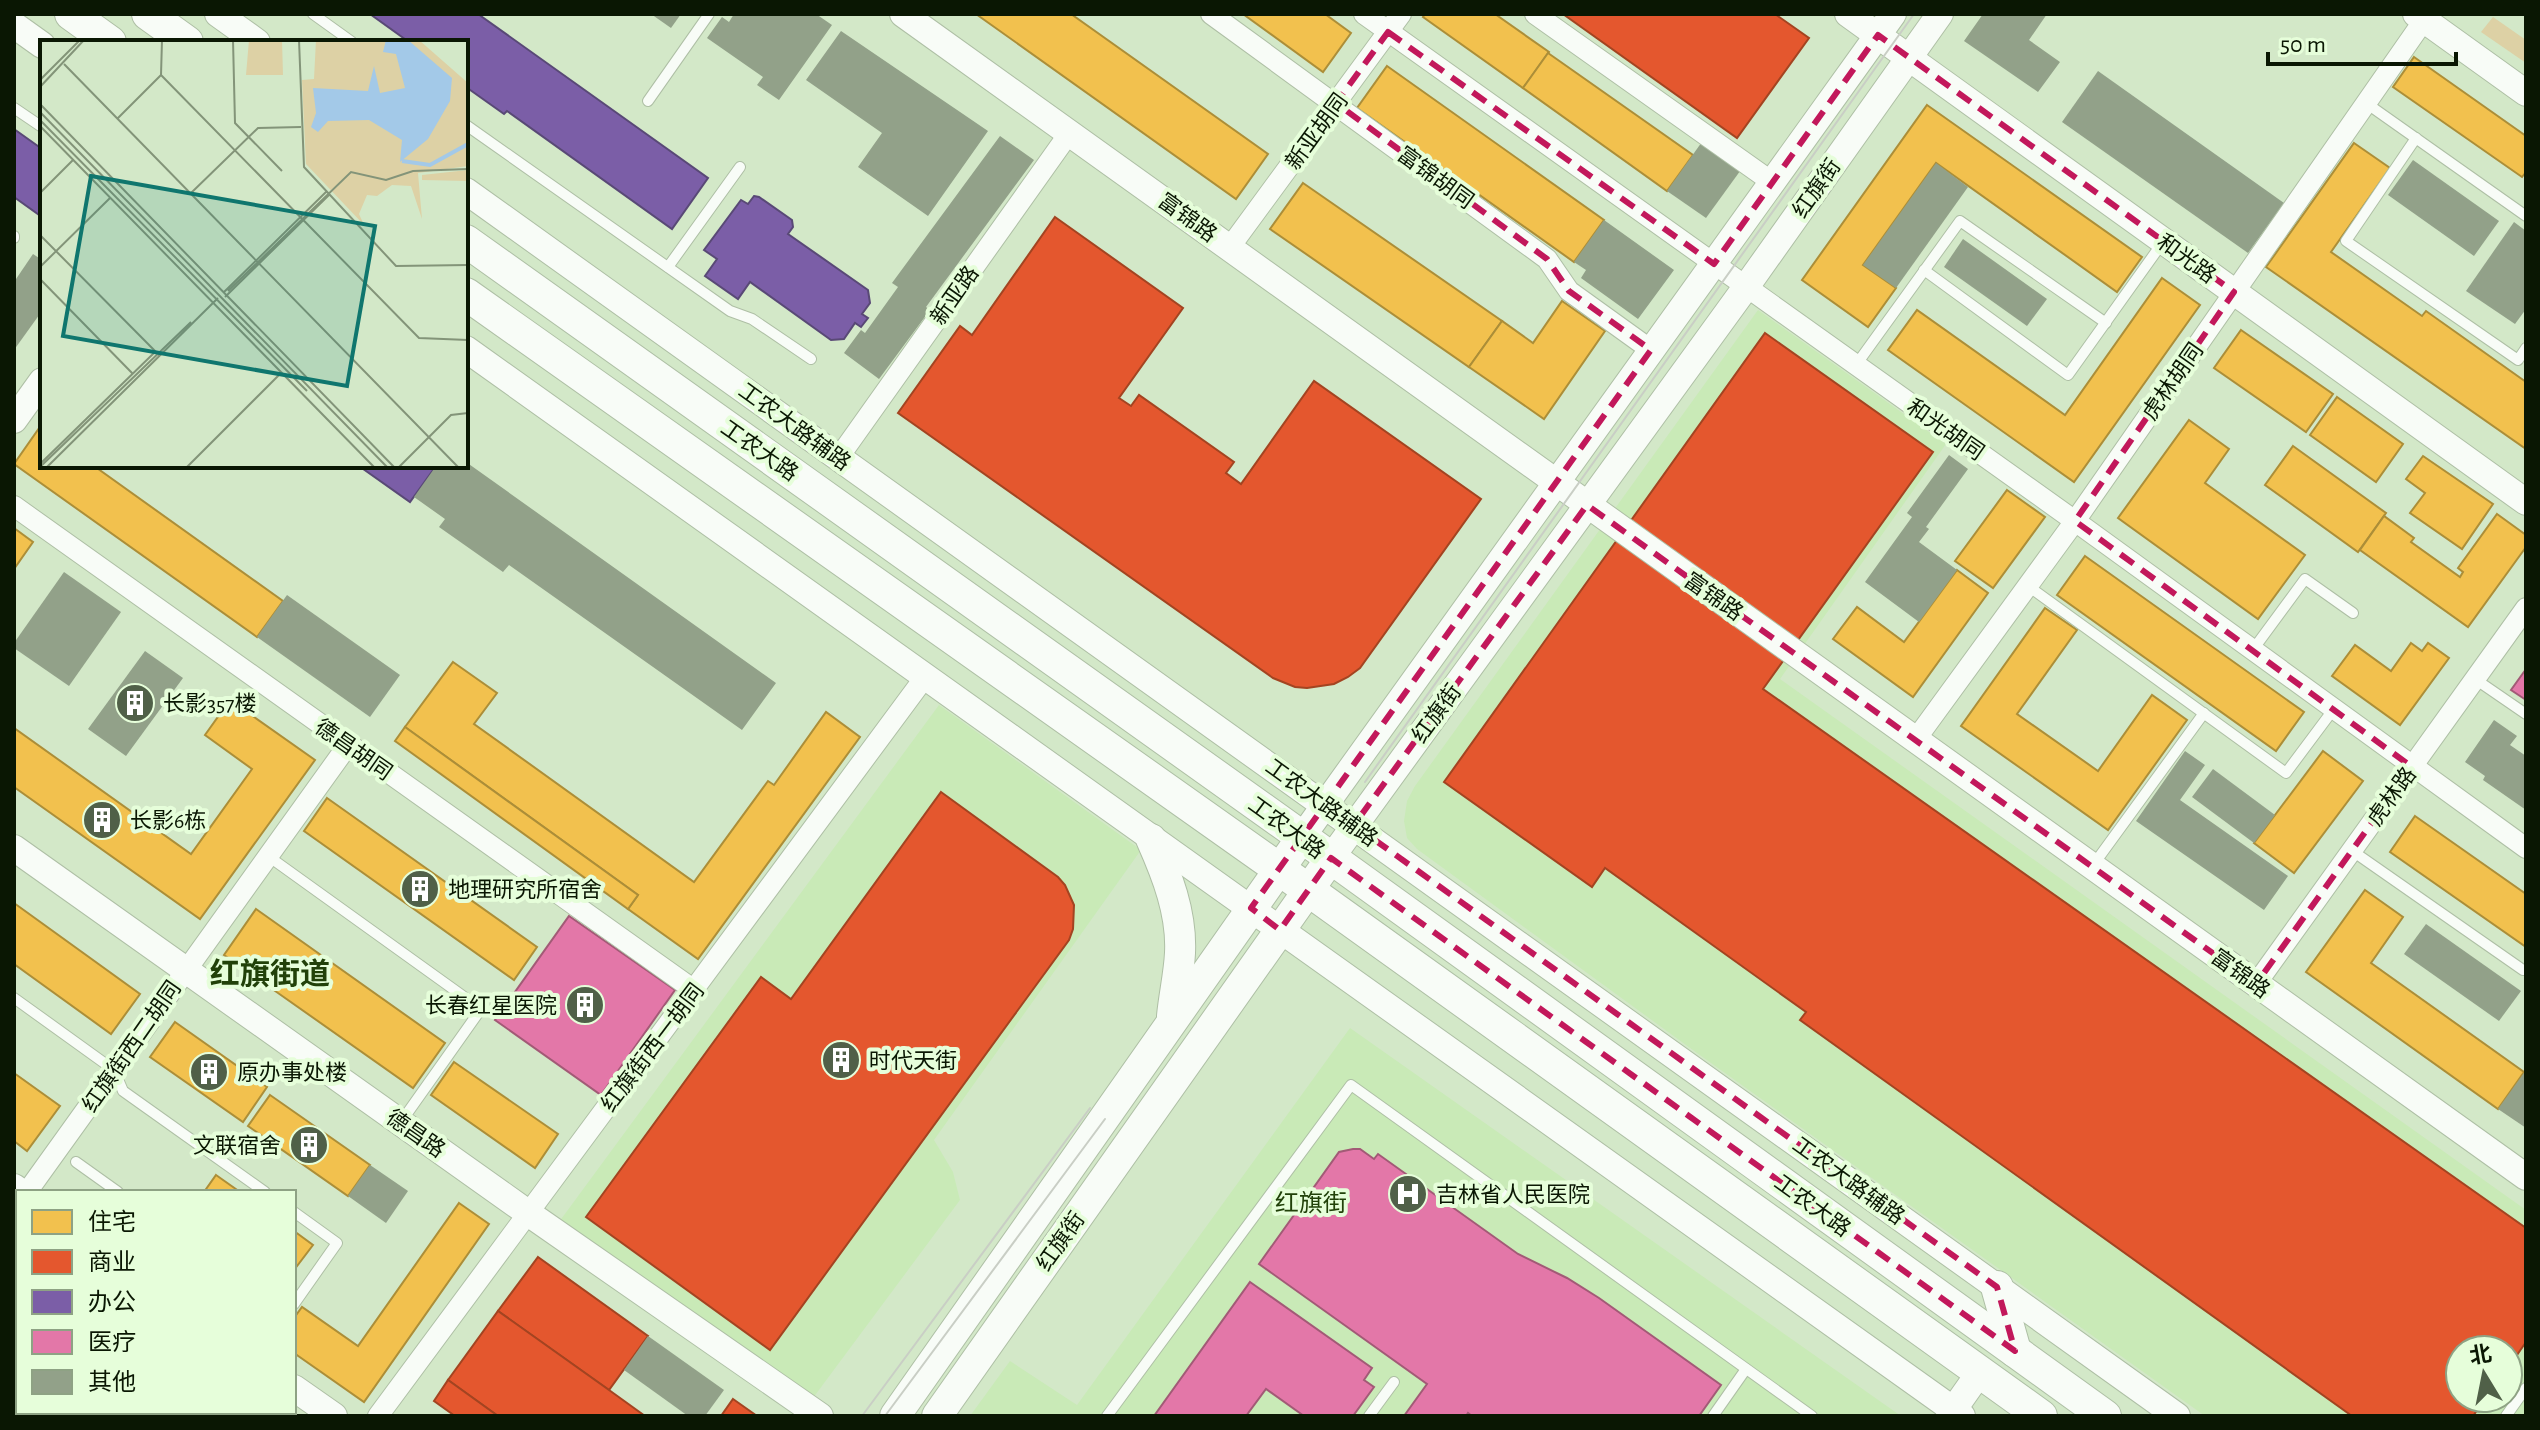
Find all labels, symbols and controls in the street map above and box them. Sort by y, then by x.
scale bar [2268,16,2456,66]
text: 50 m [2280,33,2326,57]
inset map [40,40,468,468]
street label: 新亚胡同 [1281,89,1352,174]
street label: 富锦胡同 [1393,142,1478,213]
street label: 红旗街 [1788,155,1845,222]
street label: 富锦路 [1154,189,1221,246]
street label: 和光路 [2153,230,2220,287]
street label: 新亚路 [926,262,983,329]
street label: 虎林胡同 [2138,339,2207,424]
street label: 工农大路辅路 [734,377,856,475]
street label: 和光胡同 [1903,395,1988,464]
street label: 工农大路 [716,414,804,486]
street label: 富锦路 [1680,568,1747,625]
street label: 红旗街 [1408,680,1465,747]
building icon: 长影357楼 [114,682,156,724]
place label: 长影357楼 [163,692,256,715]
street label: 德昌胡同 [311,715,396,784]
street label: 工农大路辅路 [1261,753,1383,851]
street label: 虎林路 [2363,763,2420,830]
street label: 工农大路 [1244,790,1330,864]
building icon: 长影6栋 [81,799,123,841]
place label: 长影6栋 [130,809,206,832]
building icon: 地理研究所宿舍 [399,868,441,910]
place label: 地理研究所宿舍 [448,878,602,901]
street label: 富锦路 [2207,945,2274,1002]
district label: 红旗街道 [210,958,330,990]
street label: 红旗街西二胡同 [78,977,185,1116]
street label: 红旗街西一胡同 [597,979,708,1116]
building icon: 长春红星医院 [564,984,606,1026]
place label: 长春红星医院 [425,994,557,1017]
building icon: 时代天街 [820,1039,862,1081]
place label: 时代天街 [869,1049,957,1072]
building icon: 原办事处楼 [188,1051,230,1093]
place label: 原办事处楼 [237,1061,347,1084]
street label: 德昌路 [382,1105,449,1162]
building icon: 文联宿舍 [288,1124,330,1166]
street label: 工农大路辅路 [1788,1131,1910,1229]
place label: 文联宿舍 [193,1134,281,1157]
street label: 工农大路 [1770,1168,1856,1242]
hospital icon: 吉林省人民医院 [1387,1173,1429,1215]
place label: 吉林省人民医院 [1436,1183,1590,1206]
legend [16,1190,296,1414]
district label: 红旗街 [1275,1190,1347,1216]
street label: 红旗街 [1032,1208,1089,1275]
text: 住宅 [88,1209,136,1235]
text: 商业 [88,1249,136,1275]
text: 办公 [88,1289,136,1315]
text: 医疗 [88,1329,136,1355]
north arrow [2444,1334,2524,1414]
text: 北 [2468,1342,2493,1368]
text: 其他 [88,1369,136,1395]

